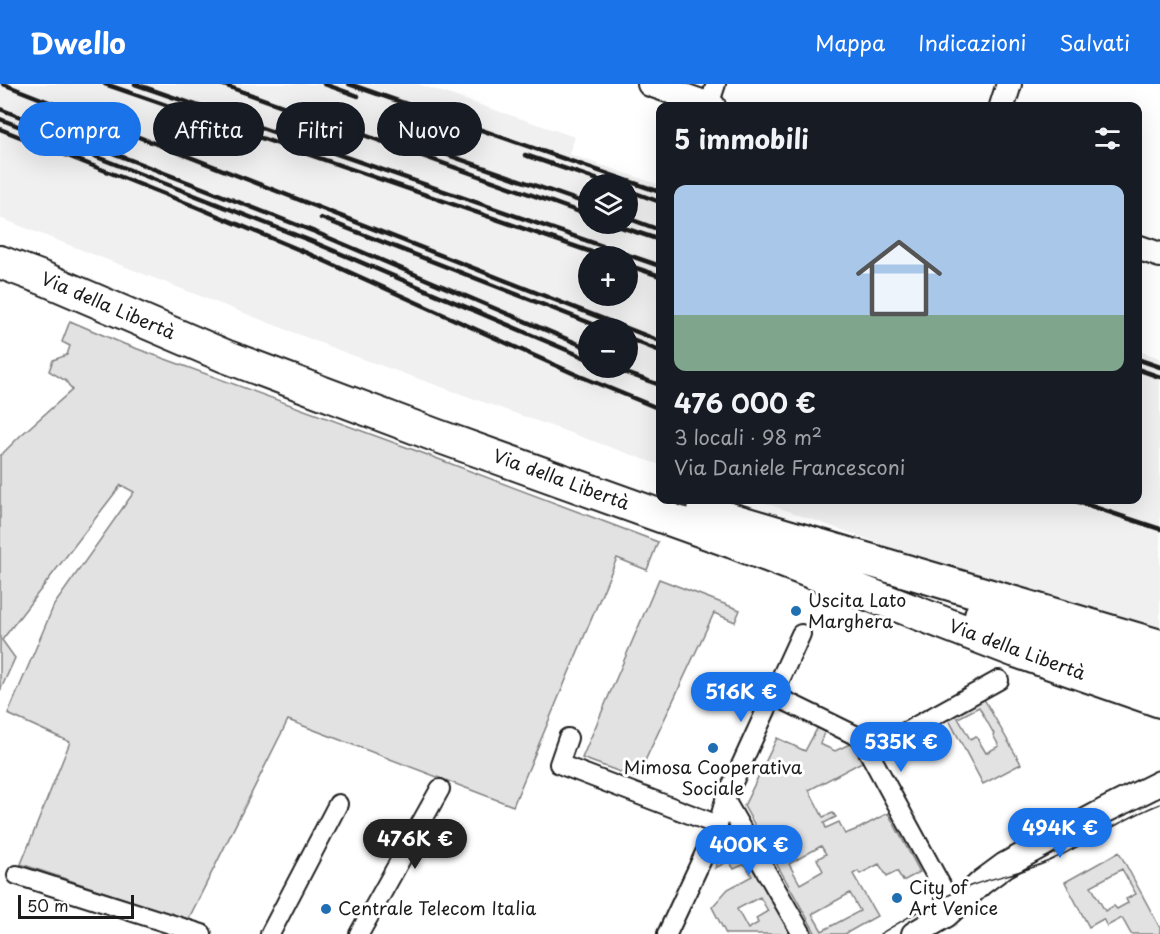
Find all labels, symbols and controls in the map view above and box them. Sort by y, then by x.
text: Dwello [30,21,126,64]
text: Mappa [815,26,885,58]
text: Indicazioni [918,26,1026,58]
text: Salvati [1059,26,1130,58]
chip: Compra [18,102,141,156]
chip: Affitta [153,102,264,156]
chip: Filtri [276,102,365,156]
chip: Nuovo [377,102,482,156]
text: 5 immobili [674,119,809,158]
icon: filters [1091,122,1124,155]
map controls [578,174,638,378]
button: layers [578,174,638,234]
icon: home [845,224,953,332]
button: + [578,246,638,306]
street label: Via della Libertà [37,264,181,345]
button: − [578,318,638,378]
text: 476 000 € [674,383,816,422]
text: 3 locali · 98 m² [674,422,822,452]
street label: Via della Libertà [489,441,634,516]
text: Via Daniele Francesconi [674,452,905,482]
place label: Uscita Lato Marghera [808,586,906,634]
marker: Uscita Lato Marghera [789,604,803,618]
street label: Via della Libertà [945,611,1090,686]
pin: 516K € [692,672,790,723]
text: 516K € [705,676,777,706]
pin: 535K € [852,722,950,773]
text: 535K € [864,726,938,756]
marker: Mimosa Cooperativa Sociale [706,741,720,755]
place label: Mimosa Cooperativa Sociale [624,753,803,801]
pin: 494K € [1011,808,1109,859]
text: 494K € [1022,812,1098,842]
pin: 476K € [366,819,464,870]
text: 476K € [377,823,453,853]
pin: 400K € [700,825,798,876]
text: 400K € [709,829,789,859]
place label: City of Art Venice [909,873,998,921]
marker: City of Art Venice [890,891,904,905]
scale bar [18,892,134,920]
text: 50 m [27,893,68,917]
place label: Centrale Telecom Italia [338,894,536,921]
marker: Centrale Telecom Italia [319,902,333,916]

